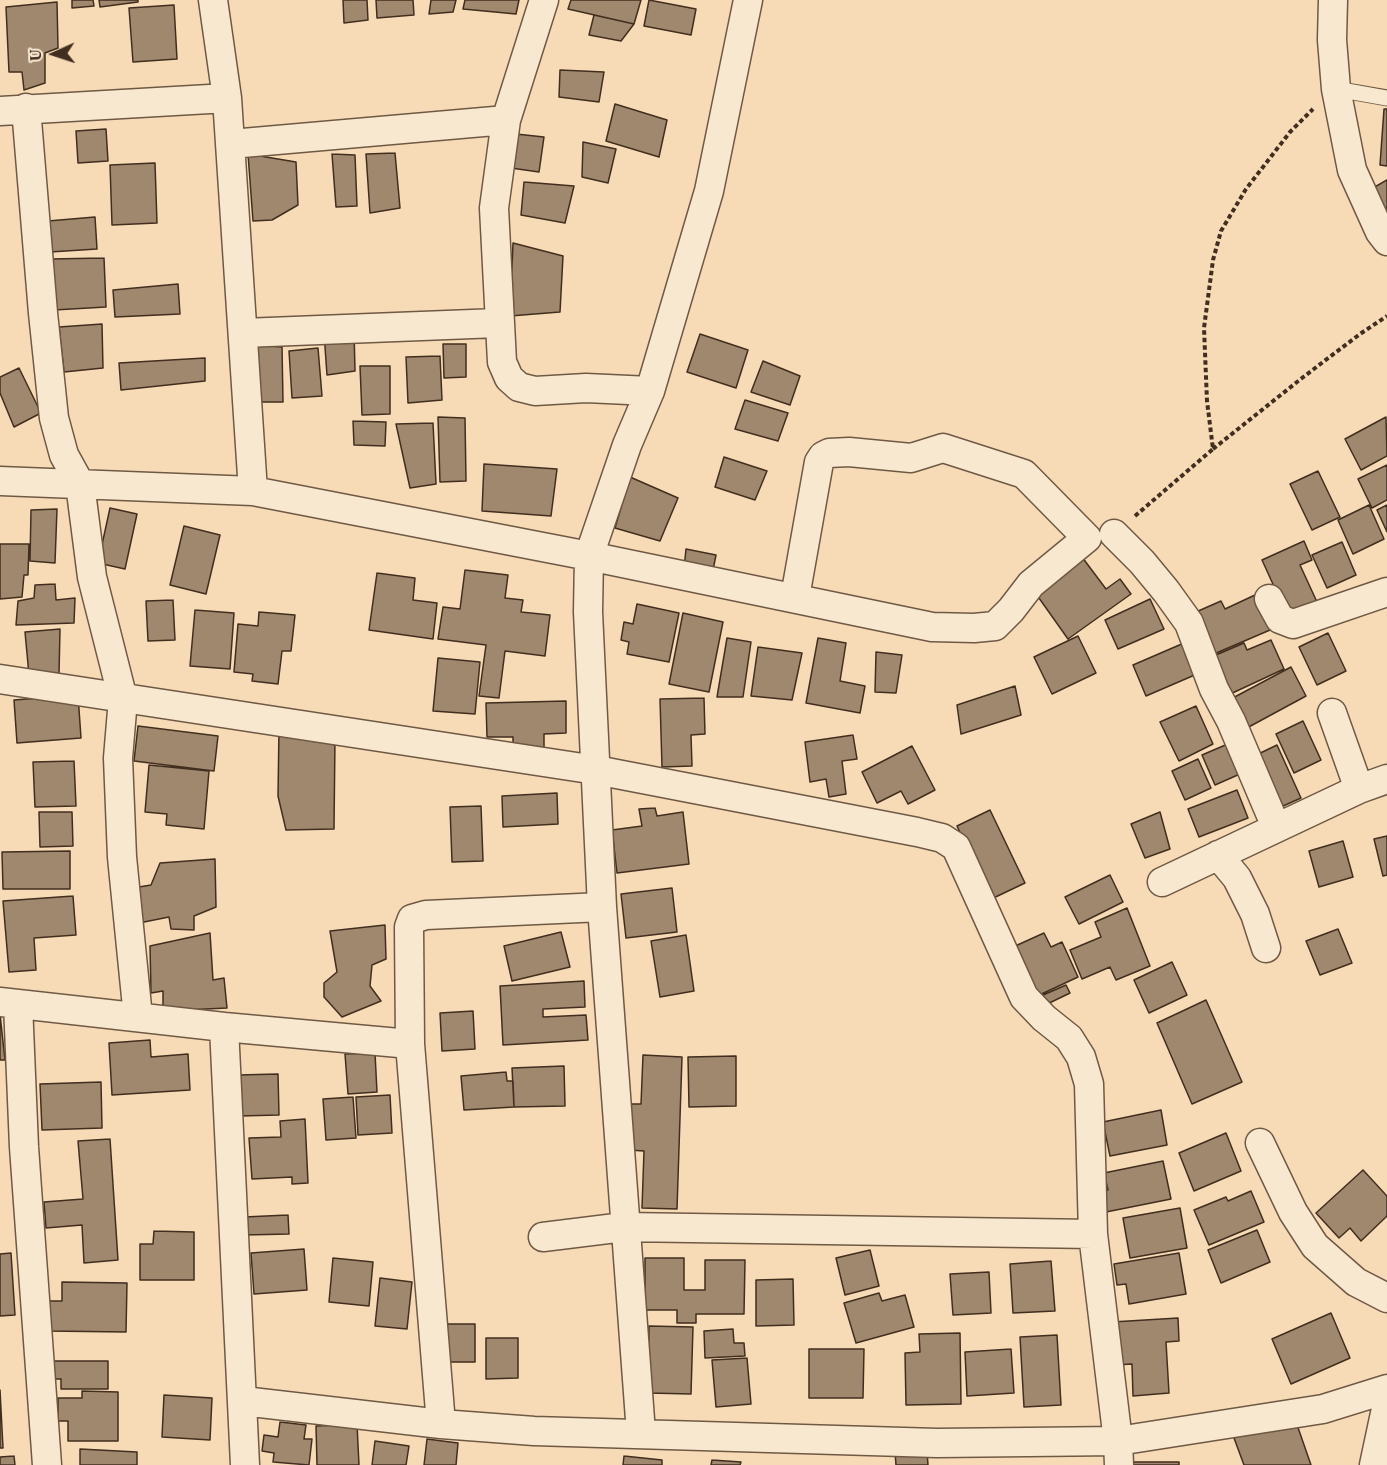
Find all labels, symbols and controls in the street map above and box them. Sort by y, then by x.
north arrow [24,24,84,84]
text: U [25,48,46,61]

